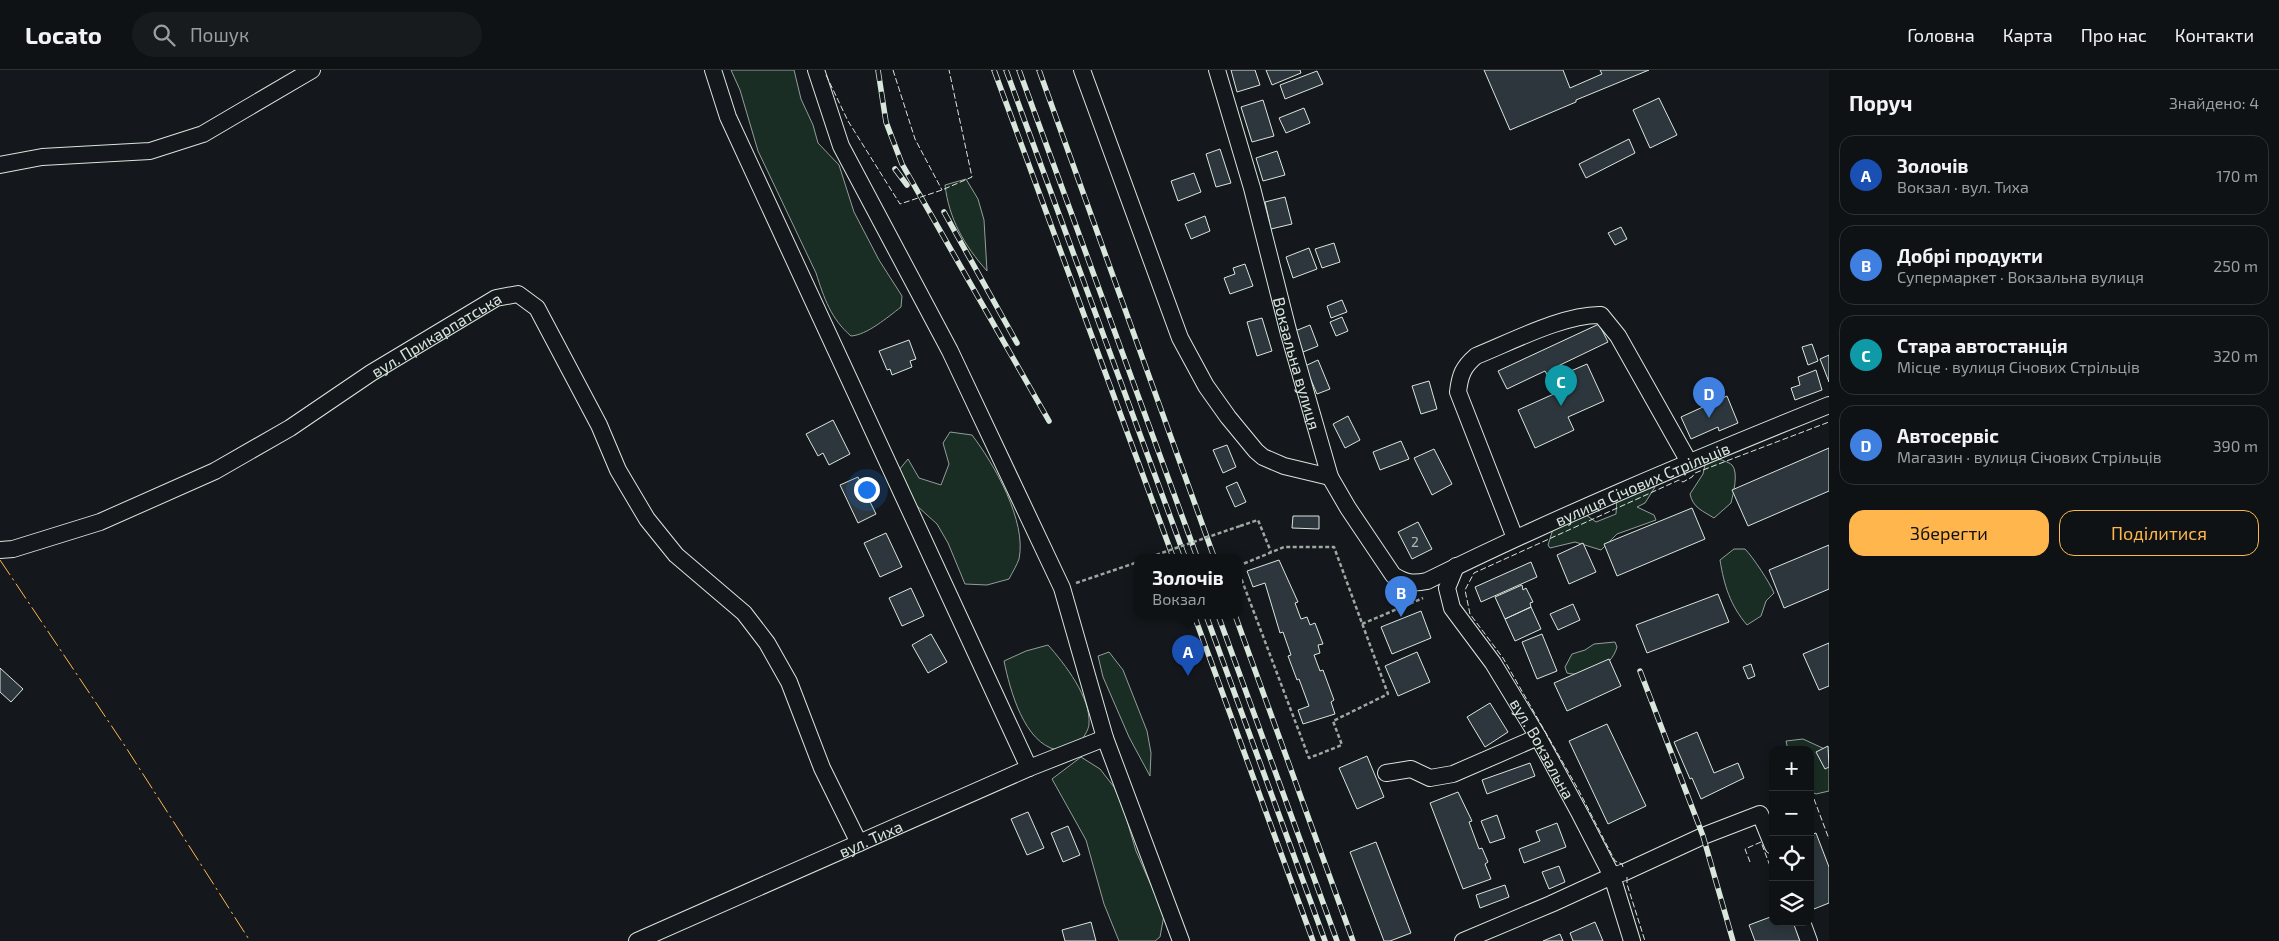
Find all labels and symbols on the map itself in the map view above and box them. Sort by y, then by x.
street label: вул. Прикарпатська [367,288,504,380]
street label: Вокзальна вулиця [1270,295,1325,431]
pin: C [1545,365,1577,406]
pin: D [1693,377,1725,418]
street label: вулиця Січових Стрільців [1552,437,1732,529]
your location [854,477,880,503]
house number: 2 [1411,533,1419,550]
pin: B [1385,576,1417,617]
pin: A [1172,635,1204,676]
street label: вул. Вокзальна [1507,694,1579,802]
street label: вул. Тиха [836,816,905,860]

